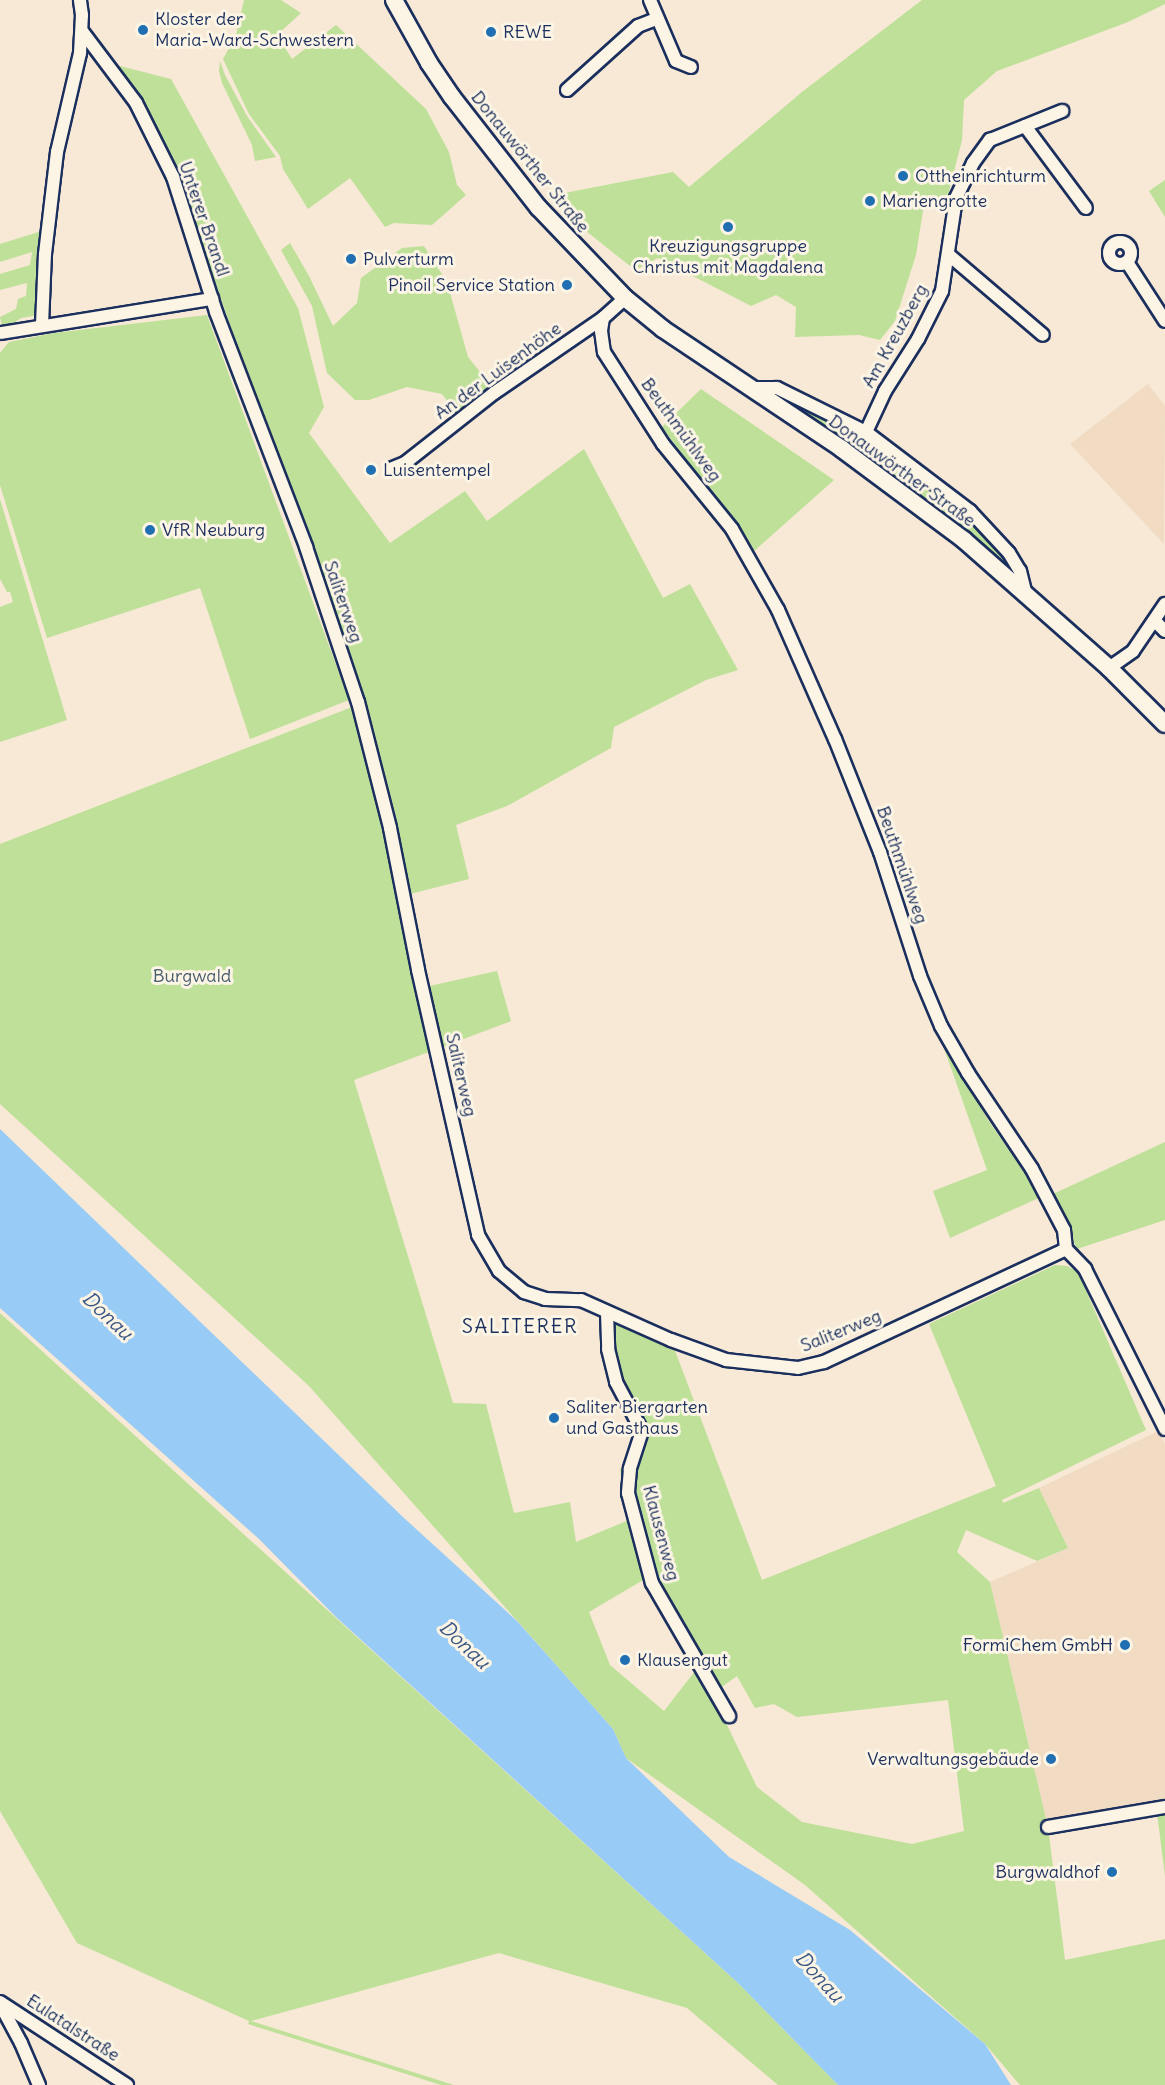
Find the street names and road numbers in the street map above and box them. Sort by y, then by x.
street label: Donauwörther Straße [466,87,594,237]
street label: Unterer Brandl [174,159,234,279]
street label: Am Kreuzberg [858,280,932,392]
street label: An der Luisenhöhe [431,318,565,424]
street label: Beuthmühlweg [636,374,726,486]
street label: Donauwörther Straße [824,411,980,531]
street label: Saliterweg [319,558,367,646]
street label: Beuthmühlweg [872,803,932,927]
street label: Saliterweg [441,1031,481,1119]
street label: Saliterweg [797,1305,885,1357]
street label: Klausenweg [638,1483,684,1583]
street label: Eulatalstraße [22,1990,124,2066]

